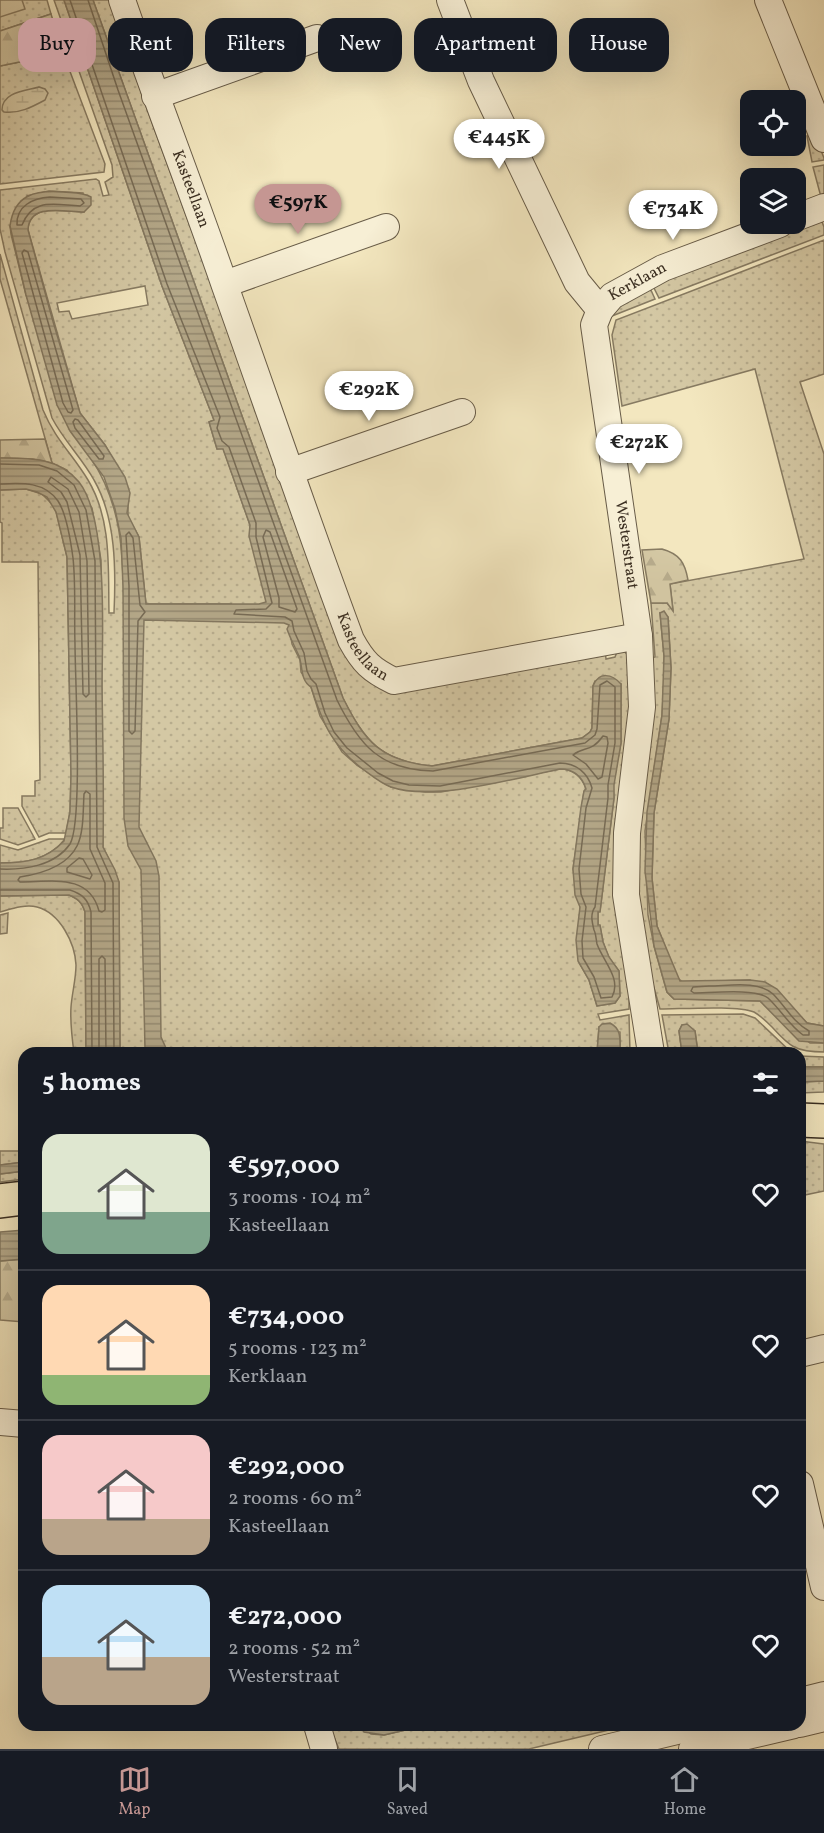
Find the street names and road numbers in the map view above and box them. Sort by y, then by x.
street label: Kasteellaan [166,147,215,231]
street label: Kerklaan [604,257,671,307]
street label: Westerstraat [609,499,643,591]
street label: Kasteellaan [331,609,392,687]

